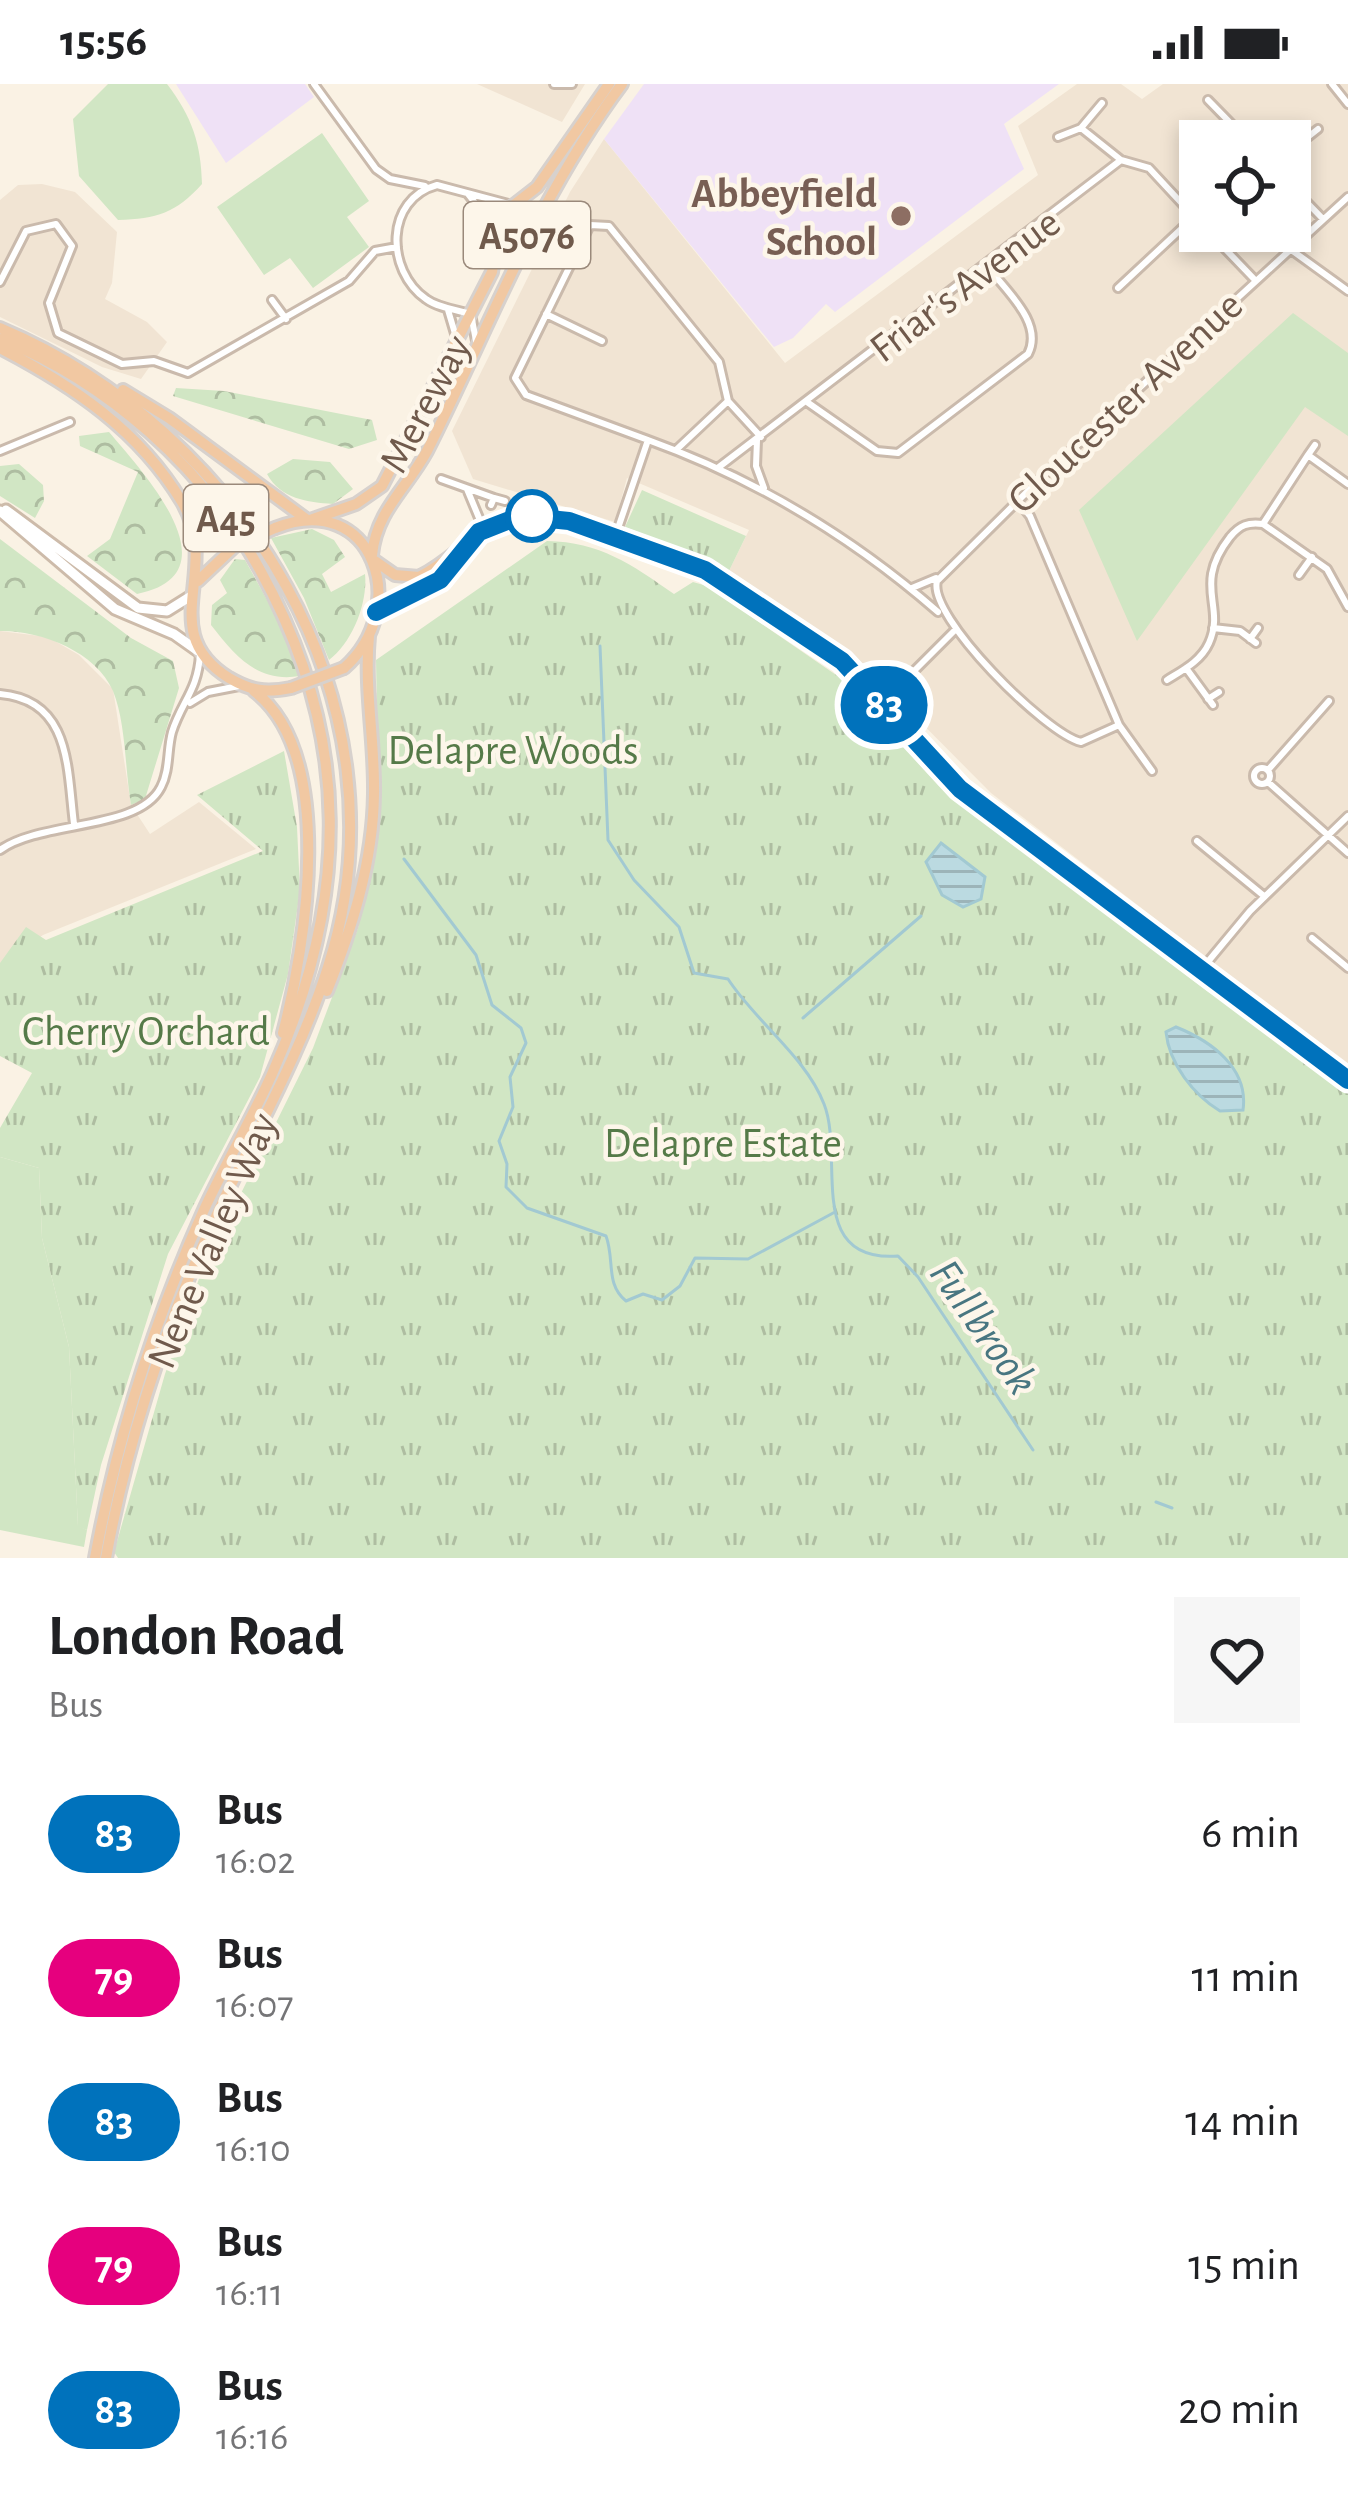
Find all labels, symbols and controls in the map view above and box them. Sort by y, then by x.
text: 15:56 [60,19,147,64]
map controls [1179,120,1311,252]
button: locate [1179,120,1311,252]
place label: Abbeyfield School [691,173,877,263]
street label: Friar's Avenue [862,201,1068,370]
road number: A5076 [464,202,590,268]
marker: Abbeyfield School [888,203,914,229]
street label: Gloucester Avenue [1000,284,1251,521]
street label: Mereway [372,328,479,480]
road number: A45 [184,485,268,551]
unlabelled marker [507,491,557,541]
line badge: 83 [830,666,938,744]
text: 83 [865,684,903,726]
park label: Delapre Woods [387,730,639,772]
park label: Cherry Orchard [22,1011,270,1053]
street label: Nene Valley Way [140,1107,286,1375]
park label: Delapre Estate [604,1123,842,1165]
water label: Fullbrook [921,1252,1045,1403]
button: heart [1174,1597,1300,1723]
text: London Road [48,1608,344,1665]
text: Bus [48,1686,103,1725]
text: Bus [216,1788,283,1833]
text: 6 min [1201,1811,1300,1856]
text: 83 [95,1813,133,1855]
text: 16:02 [216,1842,295,1881]
text: Bus [216,1932,283,1977]
text: 11 min [1192,1955,1300,2000]
text: 79 [95,1957,133,1999]
text: 16:07 [216,1986,294,2025]
text: Bus [216,2076,283,2121]
text: 14 min [1185,2099,1300,2144]
text: 83 [95,2101,133,2143]
text: 16:10 [216,2130,291,2169]
text: Bus [216,2220,283,2265]
text: 15 min [1188,2243,1300,2288]
text: 79 [95,2245,133,2287]
text: 16:11 [216,2274,284,2313]
text: Bus [216,2364,283,2409]
text: 20 min [1178,2387,1300,2432]
text: 83 [95,2389,133,2431]
text: 16:16 [216,2418,288,2457]

